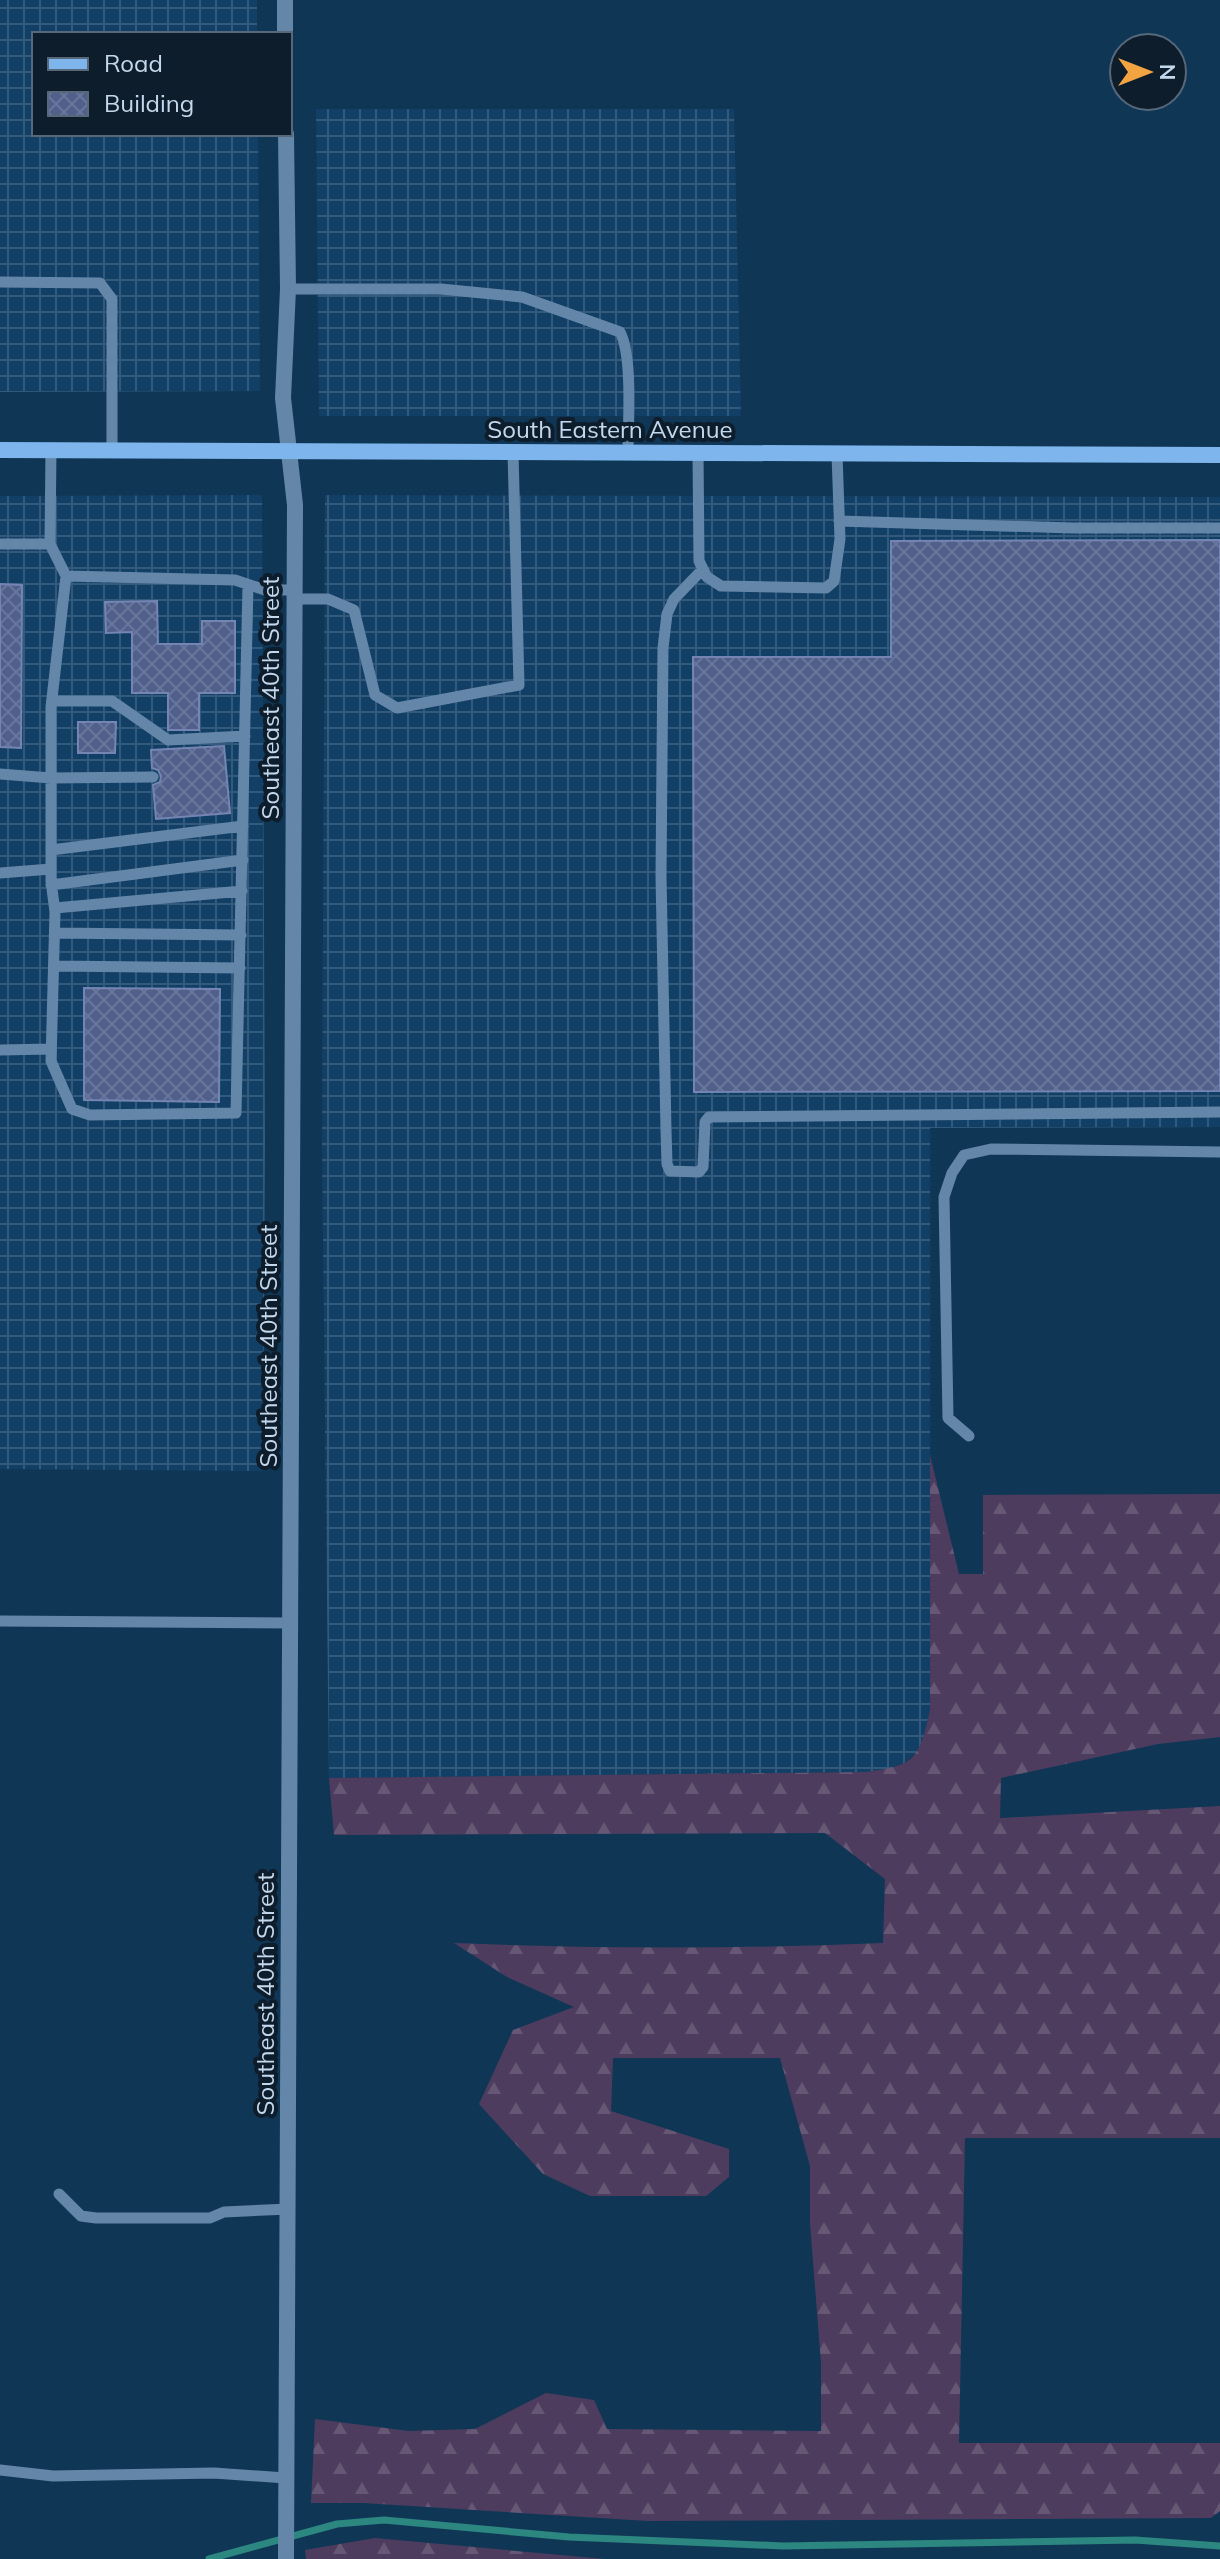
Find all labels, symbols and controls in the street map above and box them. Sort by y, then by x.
legend [32,32,292,136]
north arrow [1108,32,1188,112]
text: Road [104,48,163,78]
text: N [1154,64,1182,80]
text: Building [104,88,194,118]
street label: South Eastern Avenue [487,414,733,444]
street label: Southeast 40th Street [255,577,285,819]
street label: Southeast 40th Street [253,1225,283,1467]
street label: Southeast 40th Street [250,1873,280,2115]

